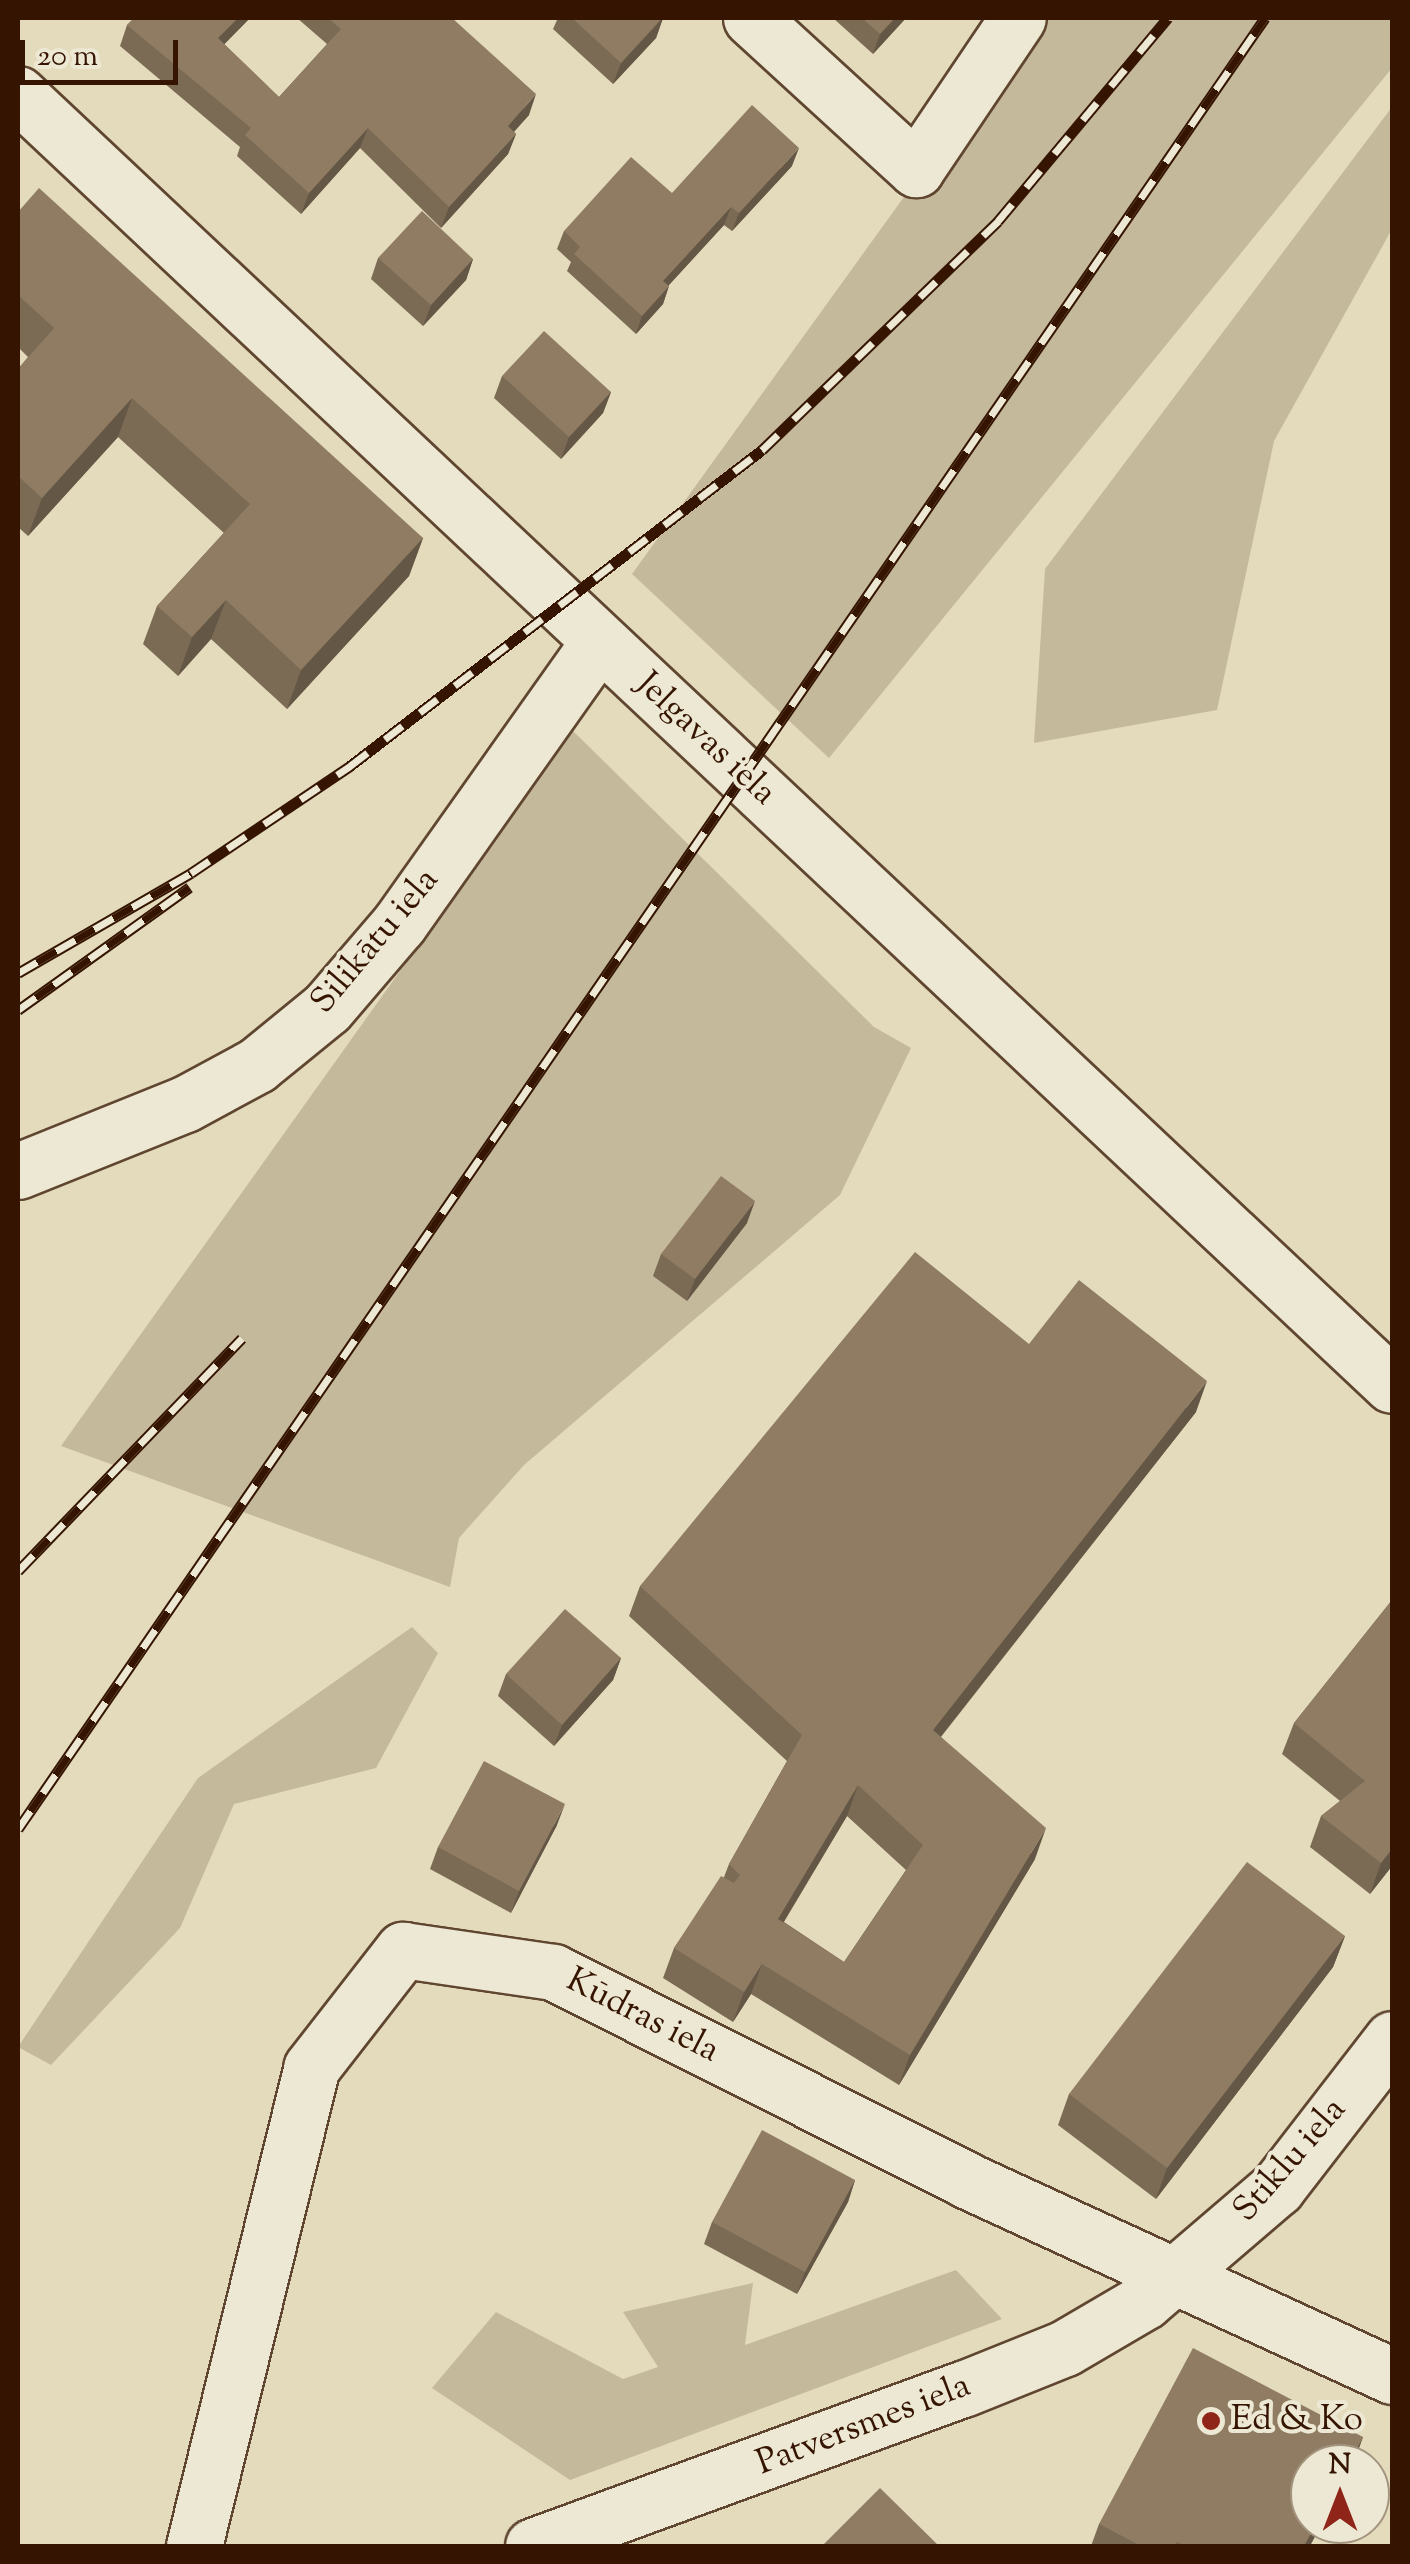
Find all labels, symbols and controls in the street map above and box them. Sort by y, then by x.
scale bar [25,20,182,82]
text: 20 m [37,36,98,79]
street label: Jelgavas iela [626,665,784,815]
street label: Silikātu iela [303,861,449,1023]
street label: Kūdras iela [559,1961,725,2073]
street label: Stiklu iela [1226,2090,1356,2232]
street label: Patversmes iela [751,2366,977,2486]
place label: Ed & Ko [1231,2400,1363,2442]
marker: Ed & Ko [1200,2410,1222,2432]
north arrow [1290,2444,1390,2544]
text: N [1329,2446,1351,2486]

